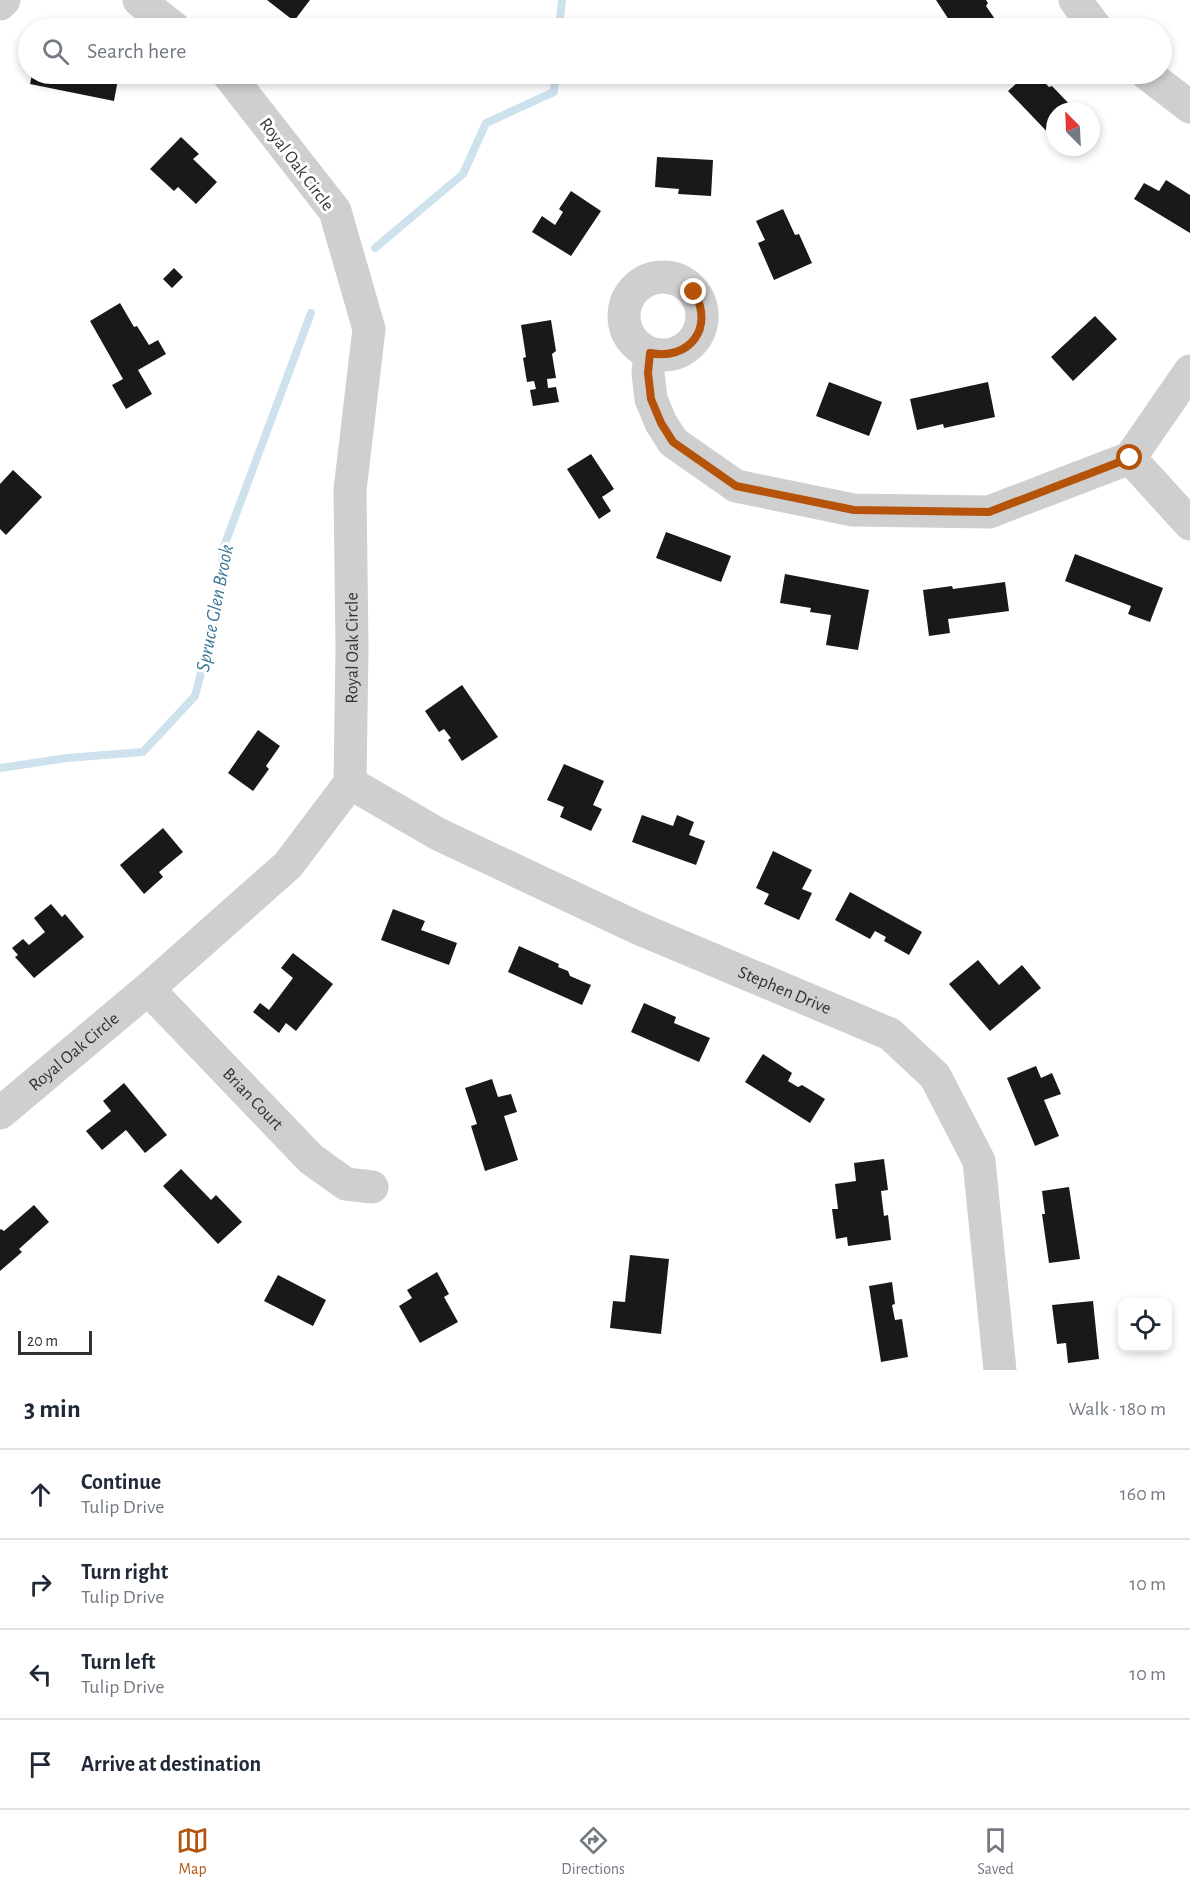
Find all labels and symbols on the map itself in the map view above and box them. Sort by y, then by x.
north arrow [1046,102,1100,156]
street label: Royal Oak Circle [256,115,337,214]
route end [680,278,706,304]
route start [1116,444,1142,470]
water label: Spruce Glen Brook [193,543,237,673]
street label: Royal Oak Circle [343,592,362,704]
street label: Stephen Drive [735,963,834,1018]
street label: Royal Oak Circle [26,1009,123,1095]
street label: Brian Court [219,1065,286,1134]
scale bar [18,1328,92,1356]

